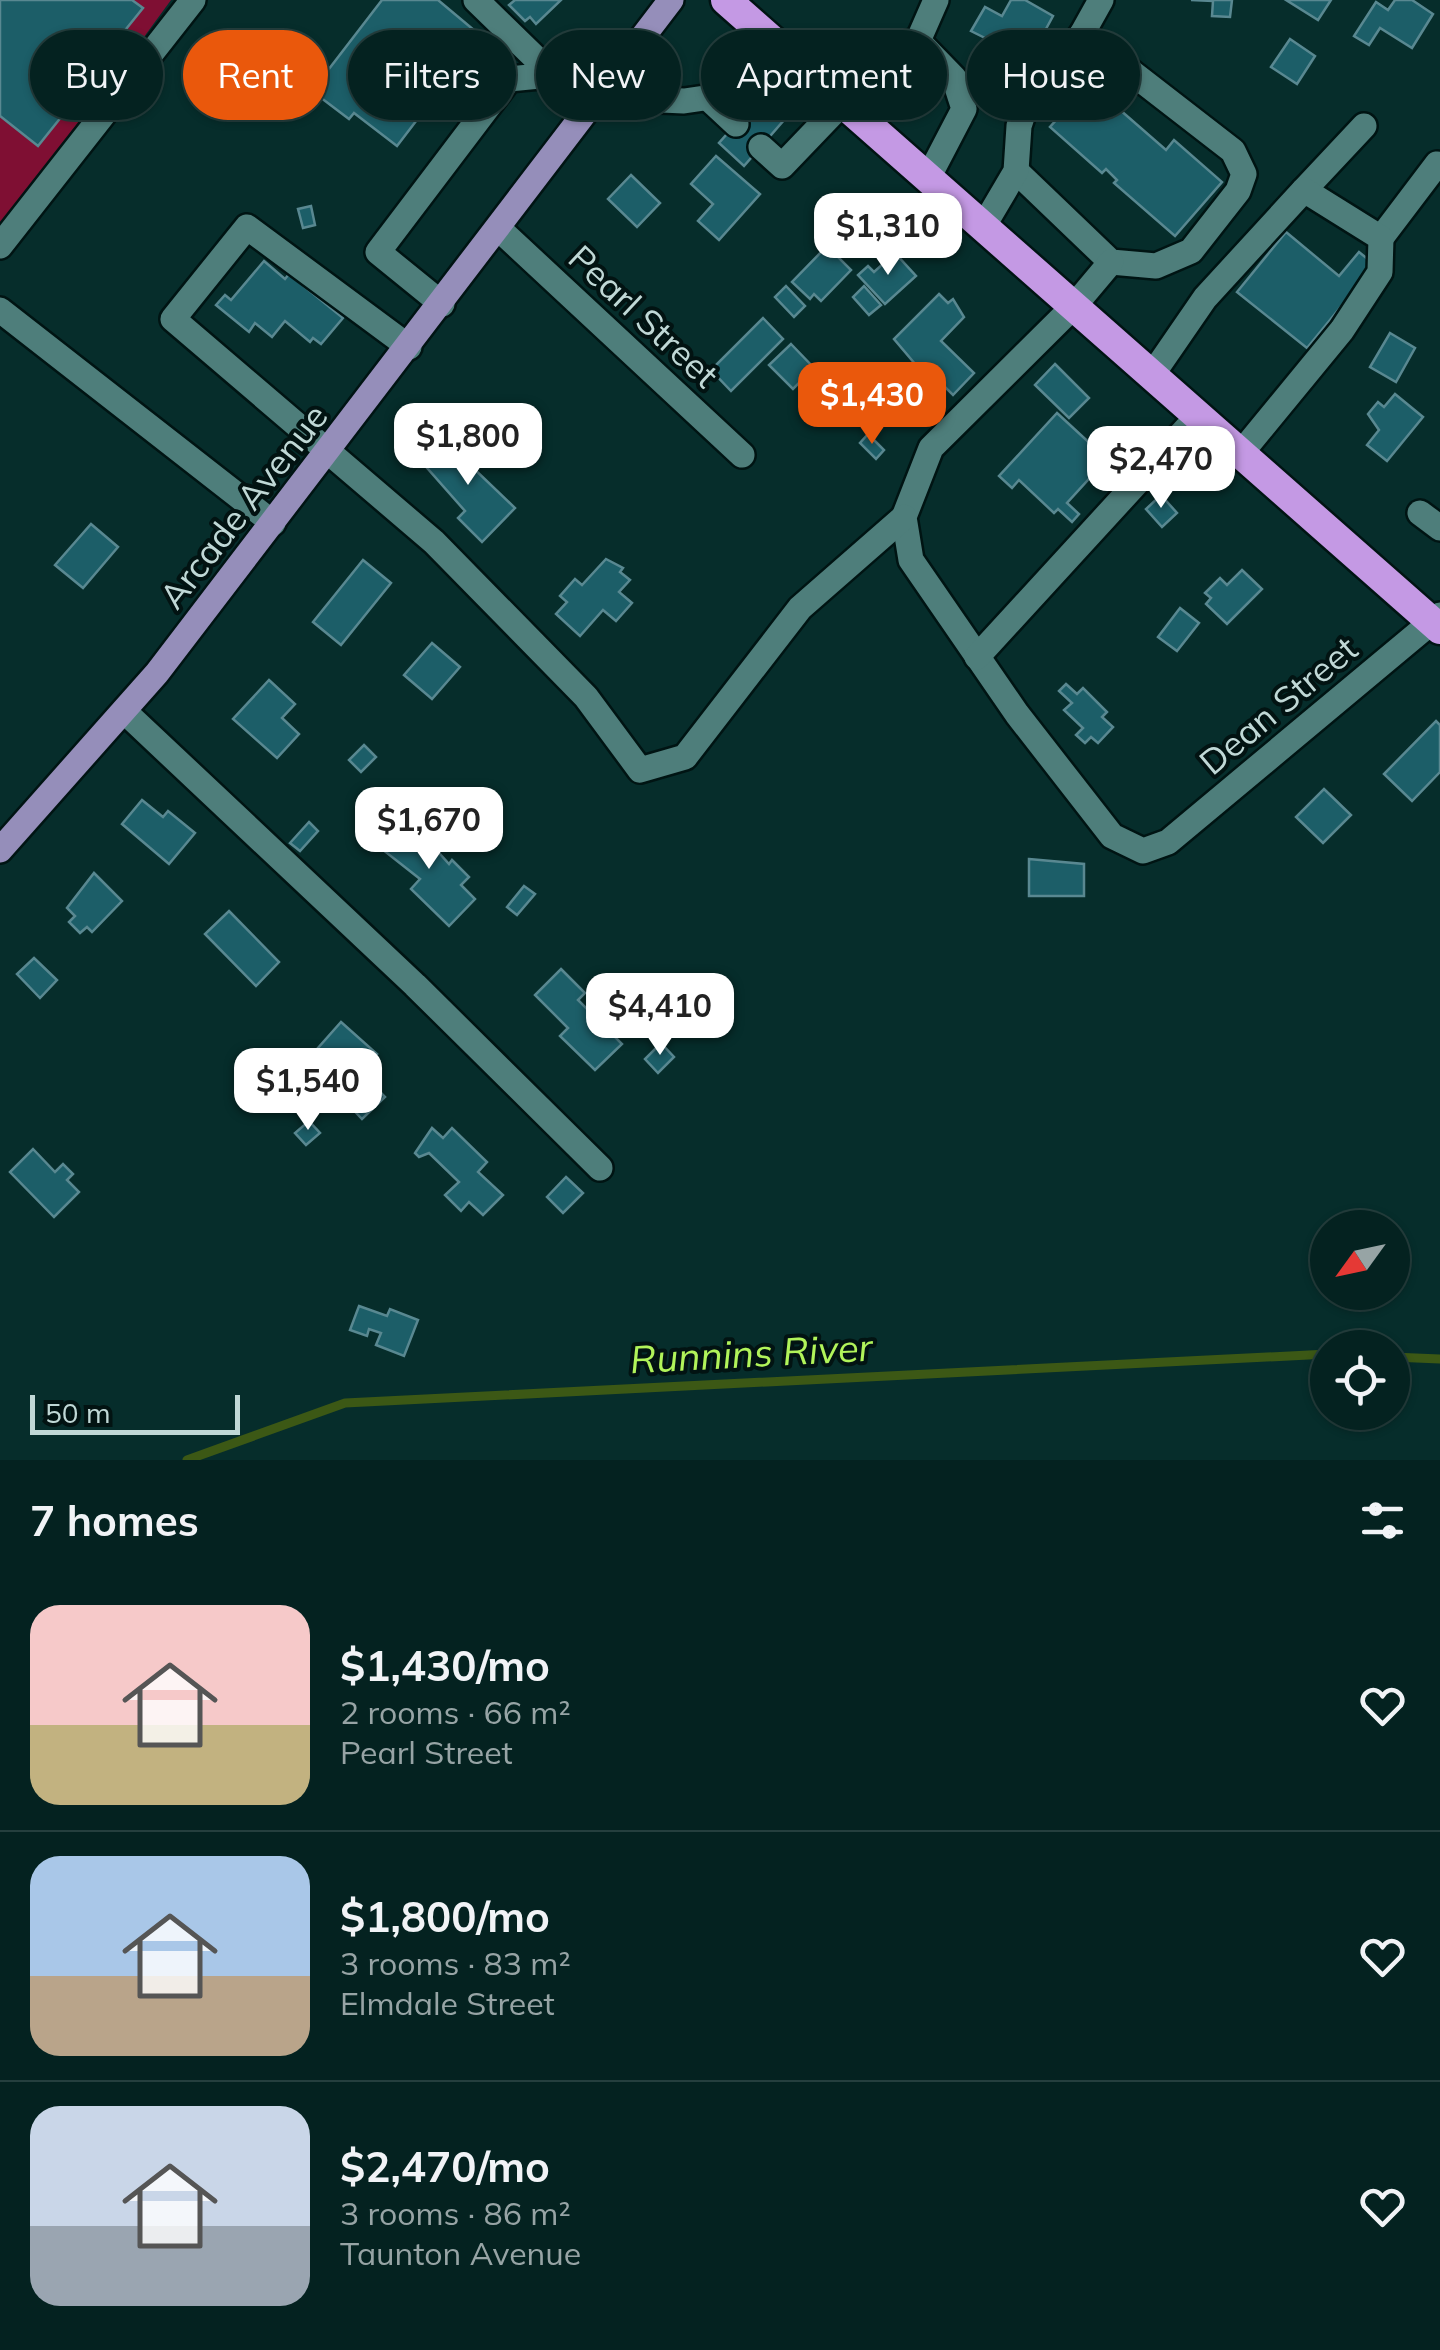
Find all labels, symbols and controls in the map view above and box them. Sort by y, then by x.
chip: Buy [30,30,163,120]
chip: Rent [183,30,328,120]
chip: Filters [348,30,516,120]
chip: New [536,30,681,120]
chip: Apartment [701,30,947,120]
chip: House [967,30,1140,120]
pin: $1,310 [807,193,969,278]
text: $1,310 [836,205,940,245]
street label: Pearl Street [560,235,728,397]
pin: $1,430 [791,362,953,447]
text: $1,430 [820,374,924,414]
street label: Arcade Avenue [149,395,337,617]
pin: $1,800 [387,403,549,488]
text: $1,800 [416,415,520,455]
pin: $2,470 [1080,426,1242,511]
text: $2,470 [1109,438,1213,478]
street label: Dean Street [1190,626,1366,784]
pin: $1,670 [348,787,510,872]
text: $1,670 [377,799,481,839]
pin: $4,410 [579,973,741,1058]
text: $4,410 [608,985,712,1025]
pin: $1,540 [227,1048,389,1133]
text: $1,540 [256,1060,360,1100]
north arrow [1310,1210,1410,1310]
map controls [1310,1210,1410,1430]
water label: Runnins River [629,1323,876,1383]
button: locate [1310,1330,1410,1430]
scale bar [30,1390,240,1434]
text: 50 m [45,1395,111,1430]
icon: filters [1355,1493,1410,1548]
text: 7 homes [30,1494,199,1547]
text: $1,430/mo [340,1639,550,1692]
icon: home [110,1645,230,1765]
icon: heart [1355,1678,1410,1733]
text: 2 rooms · 66 m² [340,1692,571,1732]
text: Pearl Street [340,1732,513,1772]
text: $1,800/mo [340,1890,550,1943]
icon: home [110,1896,230,2016]
icon: heart [1355,1929,1410,1984]
text: 3 rooms · 83 m² [340,1943,571,1983]
text: Elmdale Street [340,1983,555,2023]
text: $2,470/mo [340,2140,550,2193]
icon: home [110,2146,230,2266]
icon: heart [1355,2179,1410,2234]
text: 3 rooms · 86 m² [340,2193,571,2233]
text: Taunton Avenue [340,2233,581,2273]

